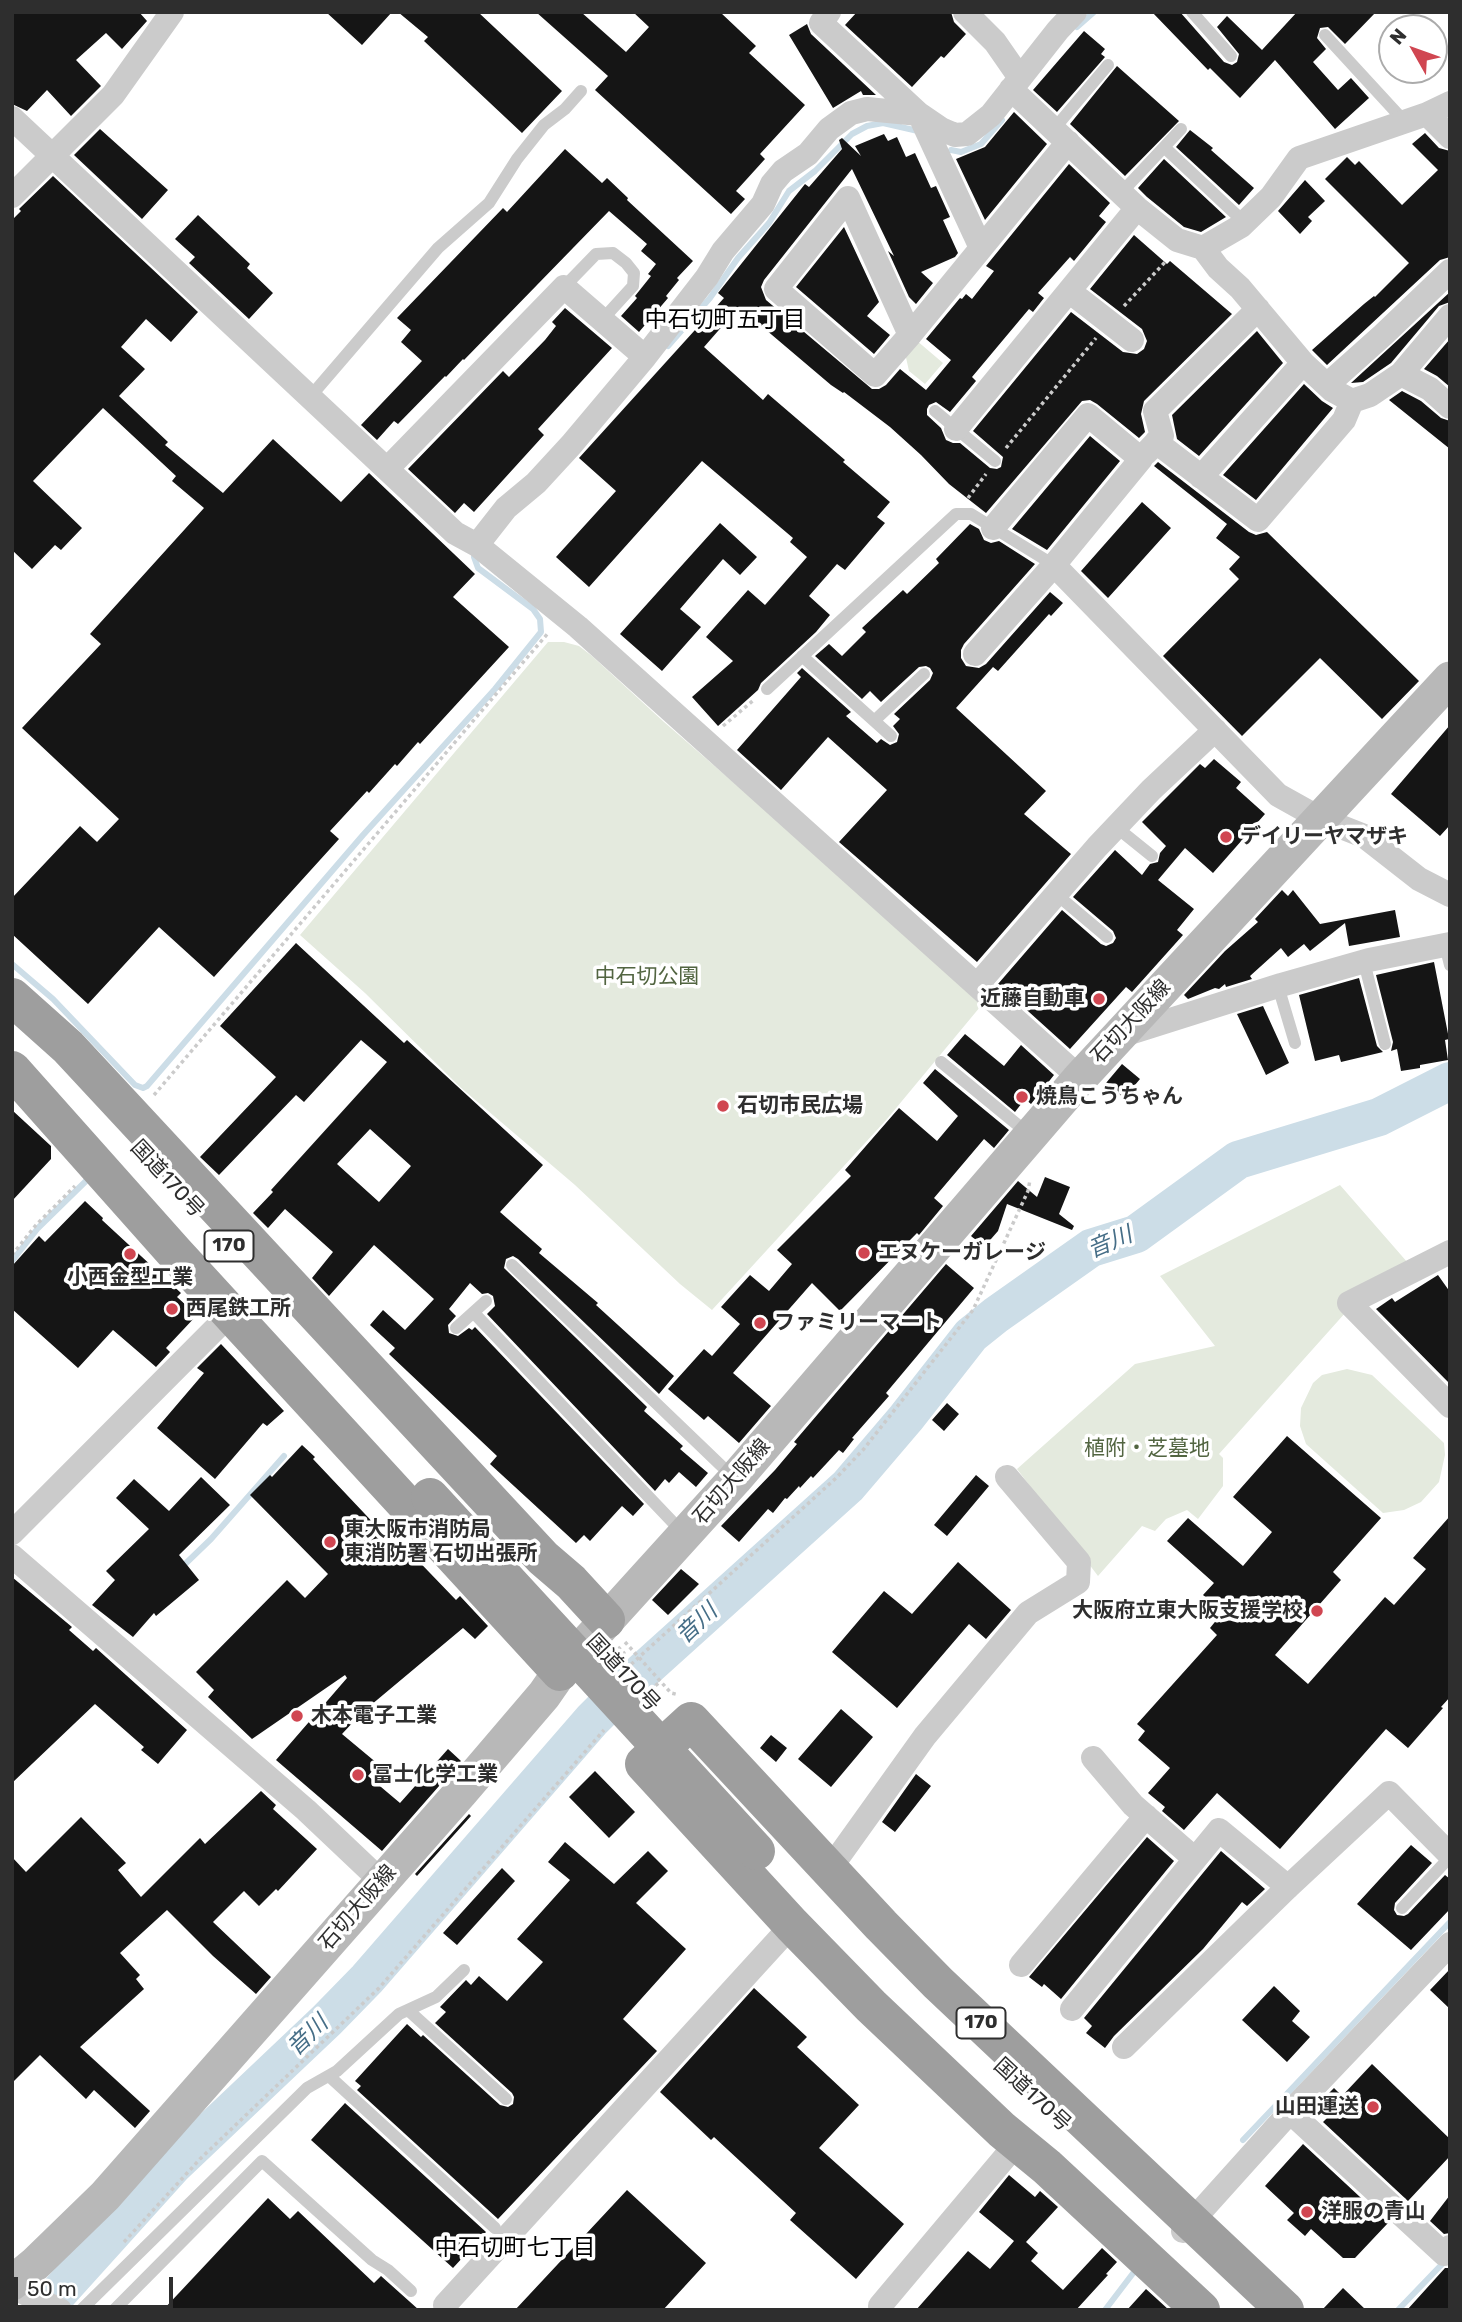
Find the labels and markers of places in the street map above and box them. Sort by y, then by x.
place label: デイリーヤマザキ [1240,824,1408,850]
marker: デイリーヤマザキ [1218,829,1234,845]
place label: 近藤自動車 [980,986,1085,1012]
marker: 近藤自動車 [1091,991,1107,1007]
place label: 焼鳥こうちゃん [1036,1084,1183,1110]
marker: 焼鳥こうちゃん [1014,1089,1030,1105]
place label: 石切市民広場 [737,1093,863,1119]
marker: 石切市民広場 [715,1098,731,1114]
place label: エヌケーガレージ [878,1240,1046,1266]
marker: エヌケーガレージ [856,1245,872,1261]
marker: 小西金型工業 [122,1246,138,1262]
place label: 小西金型工業 [67,1265,193,1291]
place label: 西尾鉄工所 [186,1296,291,1322]
marker: 西尾鉄工所 [164,1301,180,1317]
place label: ファミリーマート [774,1310,942,1336]
marker: ファミリーマート [752,1315,768,1331]
place label: 東大阪市消防局 東消防署 石切出張所 [344,1517,537,1567]
marker: 東大阪市消防局 東消防署 石切出張所 [322,1534,338,1550]
place label: 大阪府立東大阪支援学校 [1072,1598,1303,1624]
marker: 大阪府立東大阪支援学校 [1309,1603,1325,1619]
place label: 木本電子工業 [311,1703,437,1729]
marker: 木本電子工業 [289,1708,305,1724]
place label: 冨士化学工業 [372,1762,498,1788]
marker: 冨士化学工業 [350,1767,366,1783]
place label: 山田運送 [1275,2094,1359,2120]
marker: 山田運送 [1365,2099,1381,2115]
place label: 洋服の青山 [1321,2199,1426,2225]
marker: 洋服の青山 [1299,2204,1315,2220]

